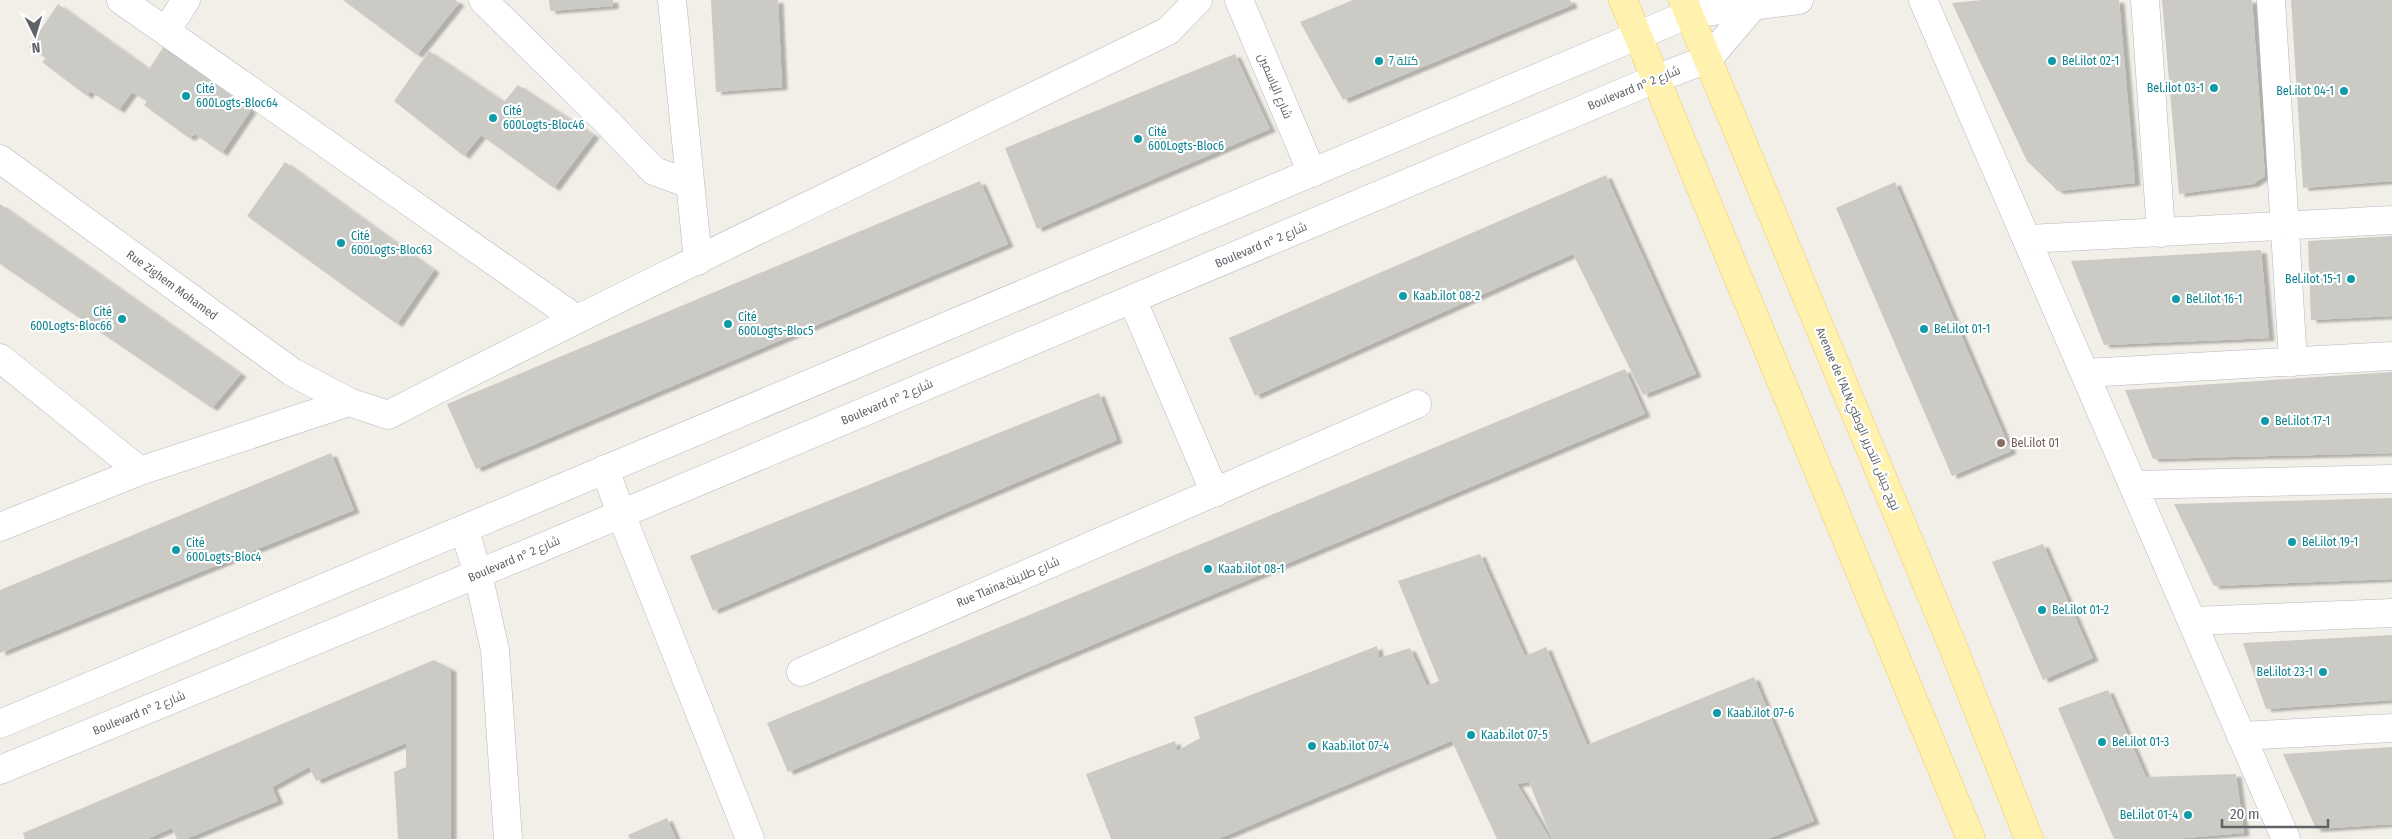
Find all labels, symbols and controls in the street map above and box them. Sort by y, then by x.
north arrow [10,10,60,60]
text: N [31,39,41,56]
street label: شارع الياسمين [1254,51,1295,121]
place label: كتلة 7 [1389,54,1418,68]
place label: Bel.ilot 02-1 [2062,54,2119,68]
marker: كتلة 7 [1373,55,1385,67]
marker: Bel.ilot 02-1 [2046,55,2058,67]
street label: Boulevard n° شارع 2 [1586,63,1683,114]
place label: Bel.ilot 03-1 [2147,81,2204,95]
place label: Cité 600Logts-Bloc64 [196,82,278,110]
marker: Bel.ilot 03-1 [2208,82,2220,94]
place label: Bel.ilot 04-1 [2276,84,2334,98]
marker: Bel.ilot 04-1 [2338,85,2350,97]
marker: Cité 600Logts-Bloc64 [180,90,192,102]
place label: Cité 600Logts-Bloc46 [503,104,584,132]
marker: Cité 600Logts-Bloc46 [487,112,499,124]
place label: Cité 600Logts-Bloc6 [1148,125,1224,153]
marker: Cité 600Logts-Bloc6 [1132,133,1144,145]
street label: Boulevard n° شارع 2 [1213,219,1309,272]
place label: Cité 600Logts-Bloc63 [351,229,432,257]
marker: Cité 600Logts-Bloc63 [335,237,347,249]
street label: Rue Zighem Mohamed [124,247,220,323]
place label: Bel.ilot 15-1 [2285,272,2341,286]
marker: Bel.ilot 15-1 [2345,273,2357,285]
place label: Kaab.ilot 08-2 [1413,289,1480,303]
marker: Kaab.ilot 08-2 [1397,290,1409,302]
place label: Bel.ilot 16-1 [2186,292,2242,306]
marker: Bel.ilot 16-1 [2170,293,2182,305]
place label: Cité 600Logts-Bloc66 [30,305,112,333]
place label: Cité 600Logts-Bloc5 [738,310,814,338]
marker: Cité 600Logts-Bloc66 [116,313,128,325]
marker: Cité 600Logts-Bloc5 [722,318,734,330]
place label: Bel.ilot 01-1 [1934,322,1990,336]
marker: Bel.ilot 01-1 [1918,323,1930,335]
street label: Avenue de l'ALN;نهج جيش التحرير الوطني [1810,325,1903,514]
street label: Boulevard n° شارع 2 [839,376,935,429]
place label: Bel.ilot 17-1 [2275,414,2330,428]
marker: Bel.ilot 17-1 [2259,415,2271,427]
place label: Bel.ilot 01 [2011,436,2059,450]
marker: Bel.ilot 01 [1995,437,2007,449]
street label: Boulevard n° شارع 2 [466,533,562,586]
place label: Bel.ilot 19-1 [2302,535,2358,549]
place label: Cité 600Logts-Bloc4 [186,536,262,564]
marker: Bel.ilot 19-1 [2286,536,2298,548]
marker: Cité 600Logts-Bloc4 [170,544,182,556]
street label: Rue Tlaina;شارع طلاينة [954,554,1062,611]
place label: Kaab.ilot 08-1 [1218,562,1284,576]
marker: Kaab.ilot 08-1 [1202,563,1214,575]
place label: Bel.ilot 01-2 [2052,603,2109,617]
marker: Bel.ilot 01-2 [2036,604,2048,616]
place label: Bel.ilot 23-1 [2257,665,2313,679]
marker: Bel.ilot 23-1 [2317,666,2329,678]
street label: Boulevard n° شارع 2 [91,688,188,739]
place label: Kaab.ilot 07-6 [1727,706,1794,720]
marker: Kaab.ilot 07-6 [1711,707,1723,719]
place label: Kaab.ilot 07-5 [1481,728,1548,742]
marker: Kaab.ilot 07-5 [1465,729,1477,741]
place label: Bel.ilot 01-3 [2112,735,2169,749]
marker: Bel.ilot 01-3 [2096,736,2108,748]
place label: Kaab.ilot 07-4 [1322,739,1389,753]
marker: Kaab.ilot 07-4 [1306,740,1318,752]
scale bar [2222,796,2328,828]
text: 20 m [2230,805,2260,823]
place label: Bel.ilot 01-4 [2120,808,2178,822]
marker: Bel.ilot 01-4 [2182,809,2194,821]

